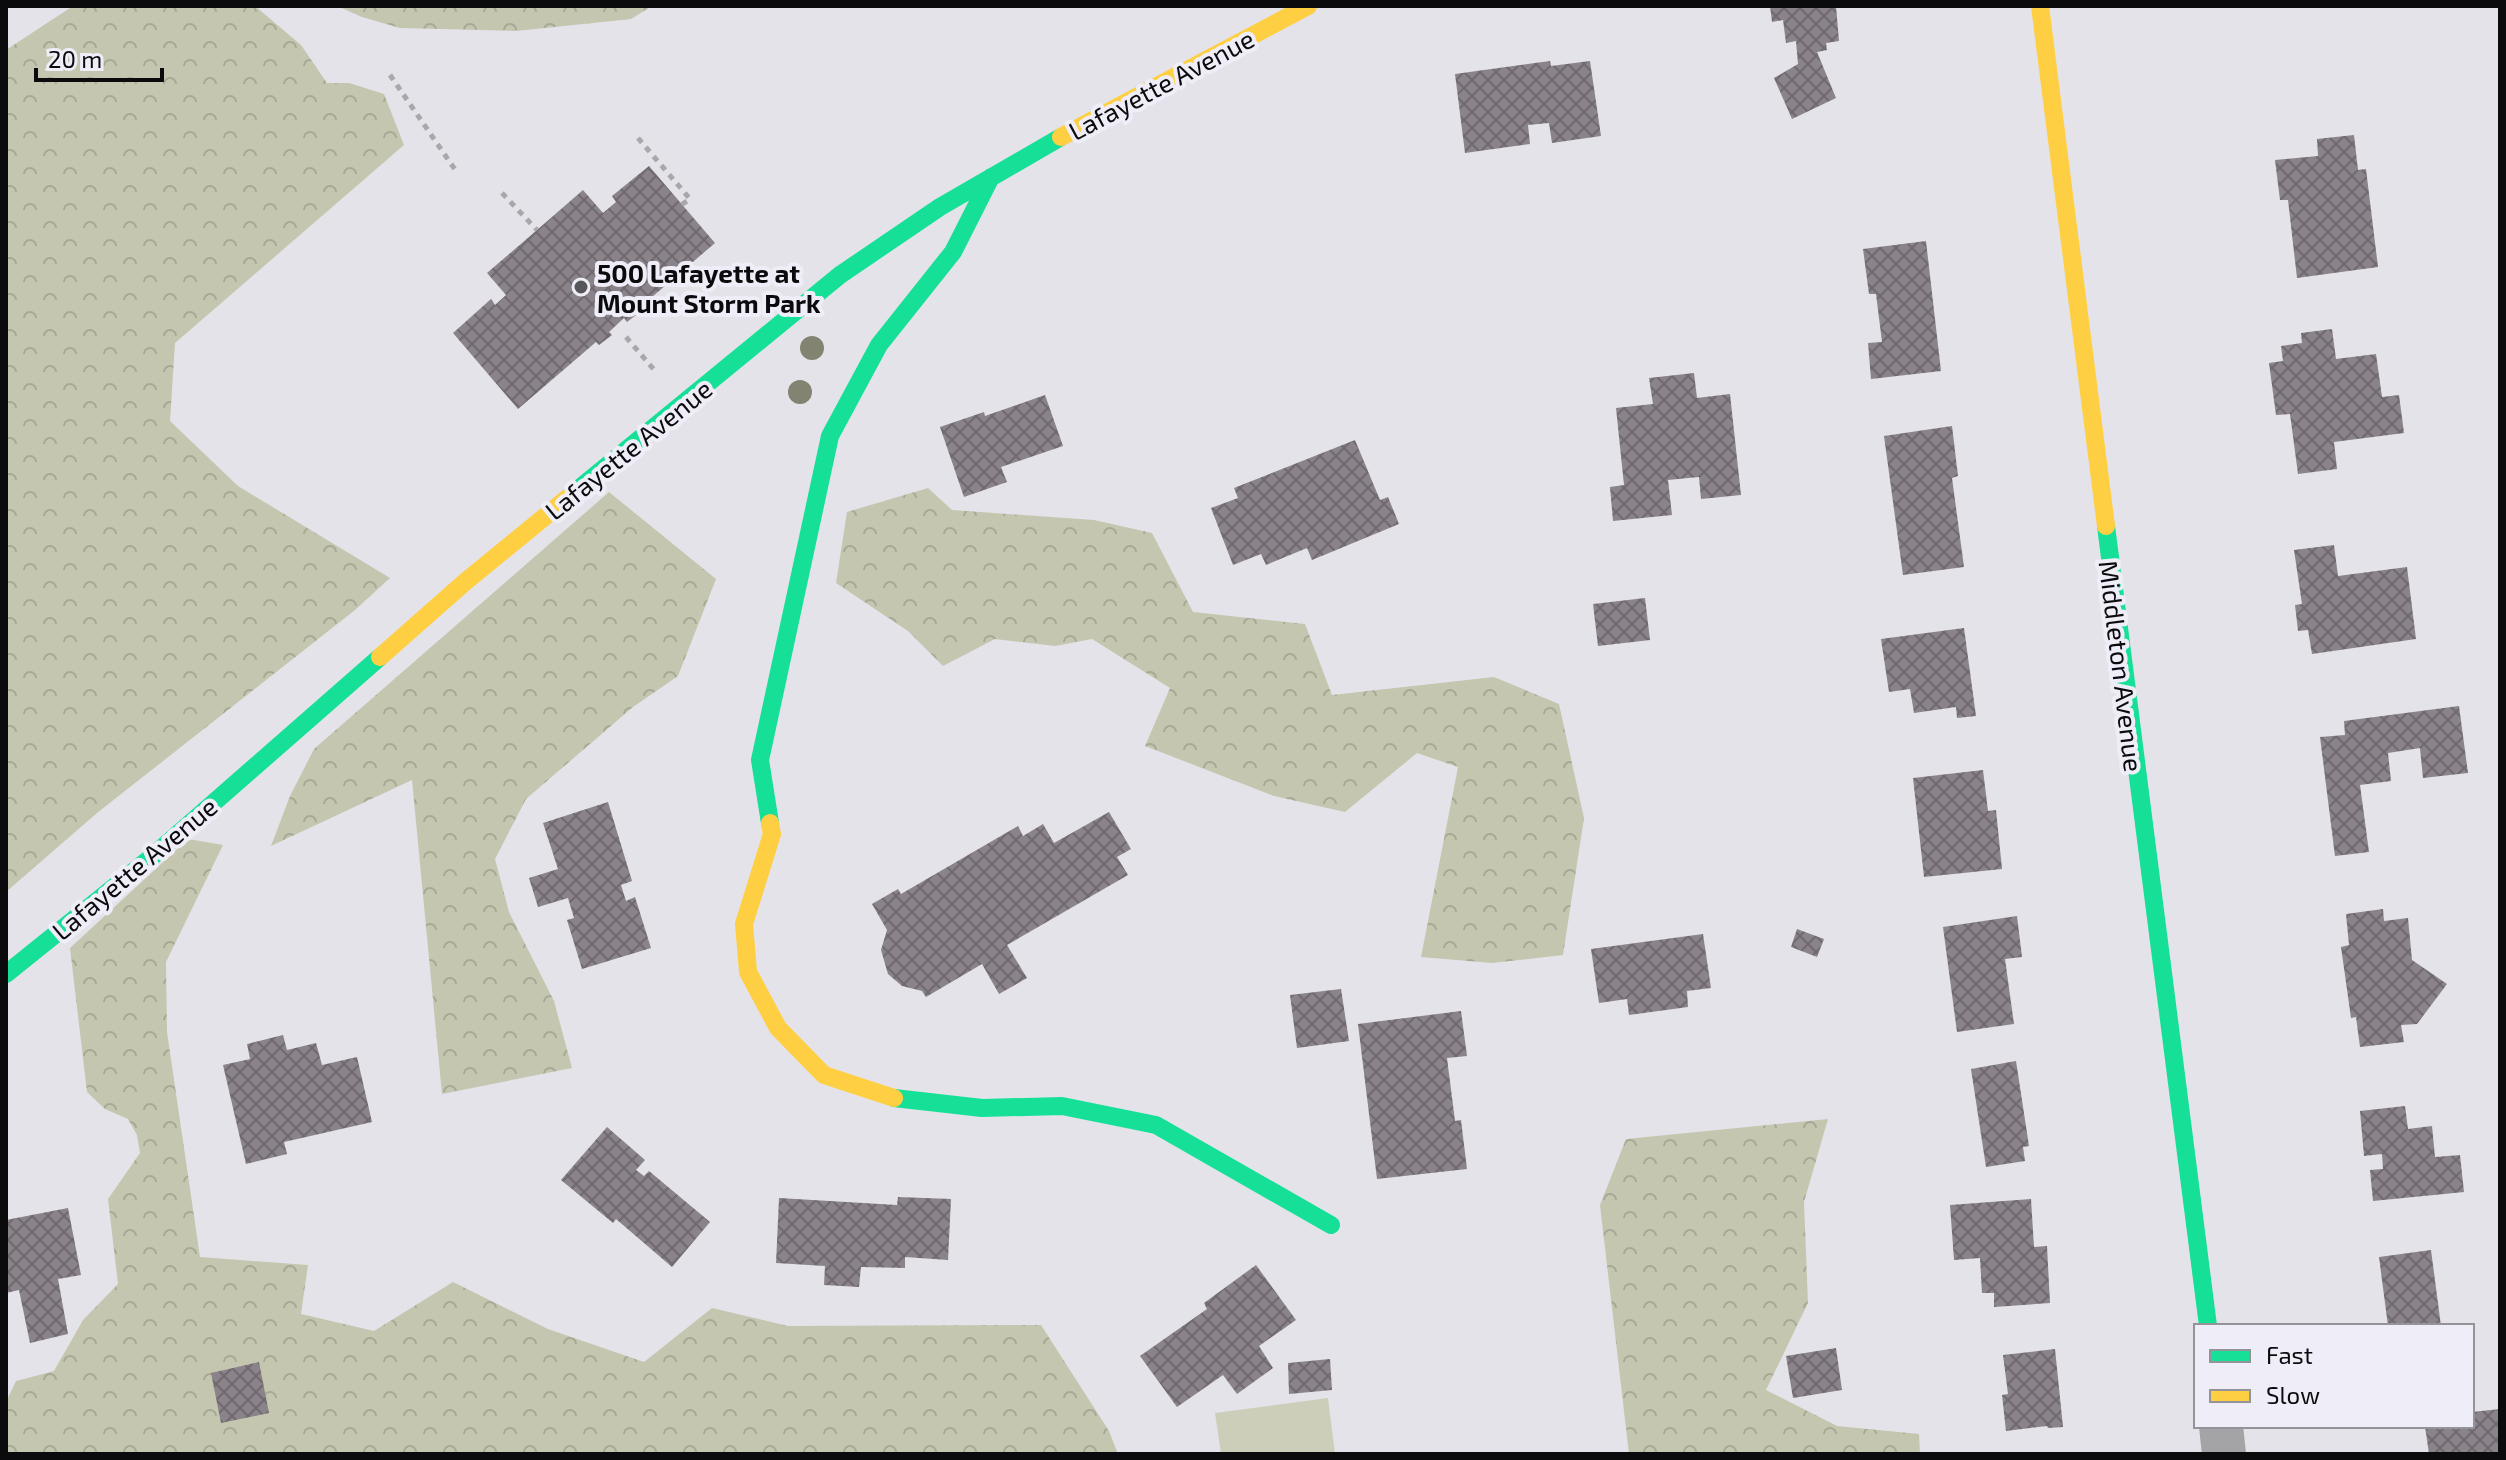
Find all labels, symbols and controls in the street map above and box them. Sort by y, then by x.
street label: Lafayette Avenue [1063,22,1259,146]
scale bar [36,32,162,82]
text: 20 m [48,44,102,73]
place label: 500 Lafayette at Mount Storm Park [597,257,821,318]
marker: 500 Lafayette at Mount Storm Park [572,278,590,296]
street label: Lafayette Avenue [538,372,718,526]
street label: Middleton Avenue [2094,558,2150,774]
street label: Lafayette Avenue [45,790,223,946]
legend [2194,1324,2474,1428]
text: Fast [2266,1340,2313,1369]
text: Slow [2266,1380,2320,1409]

